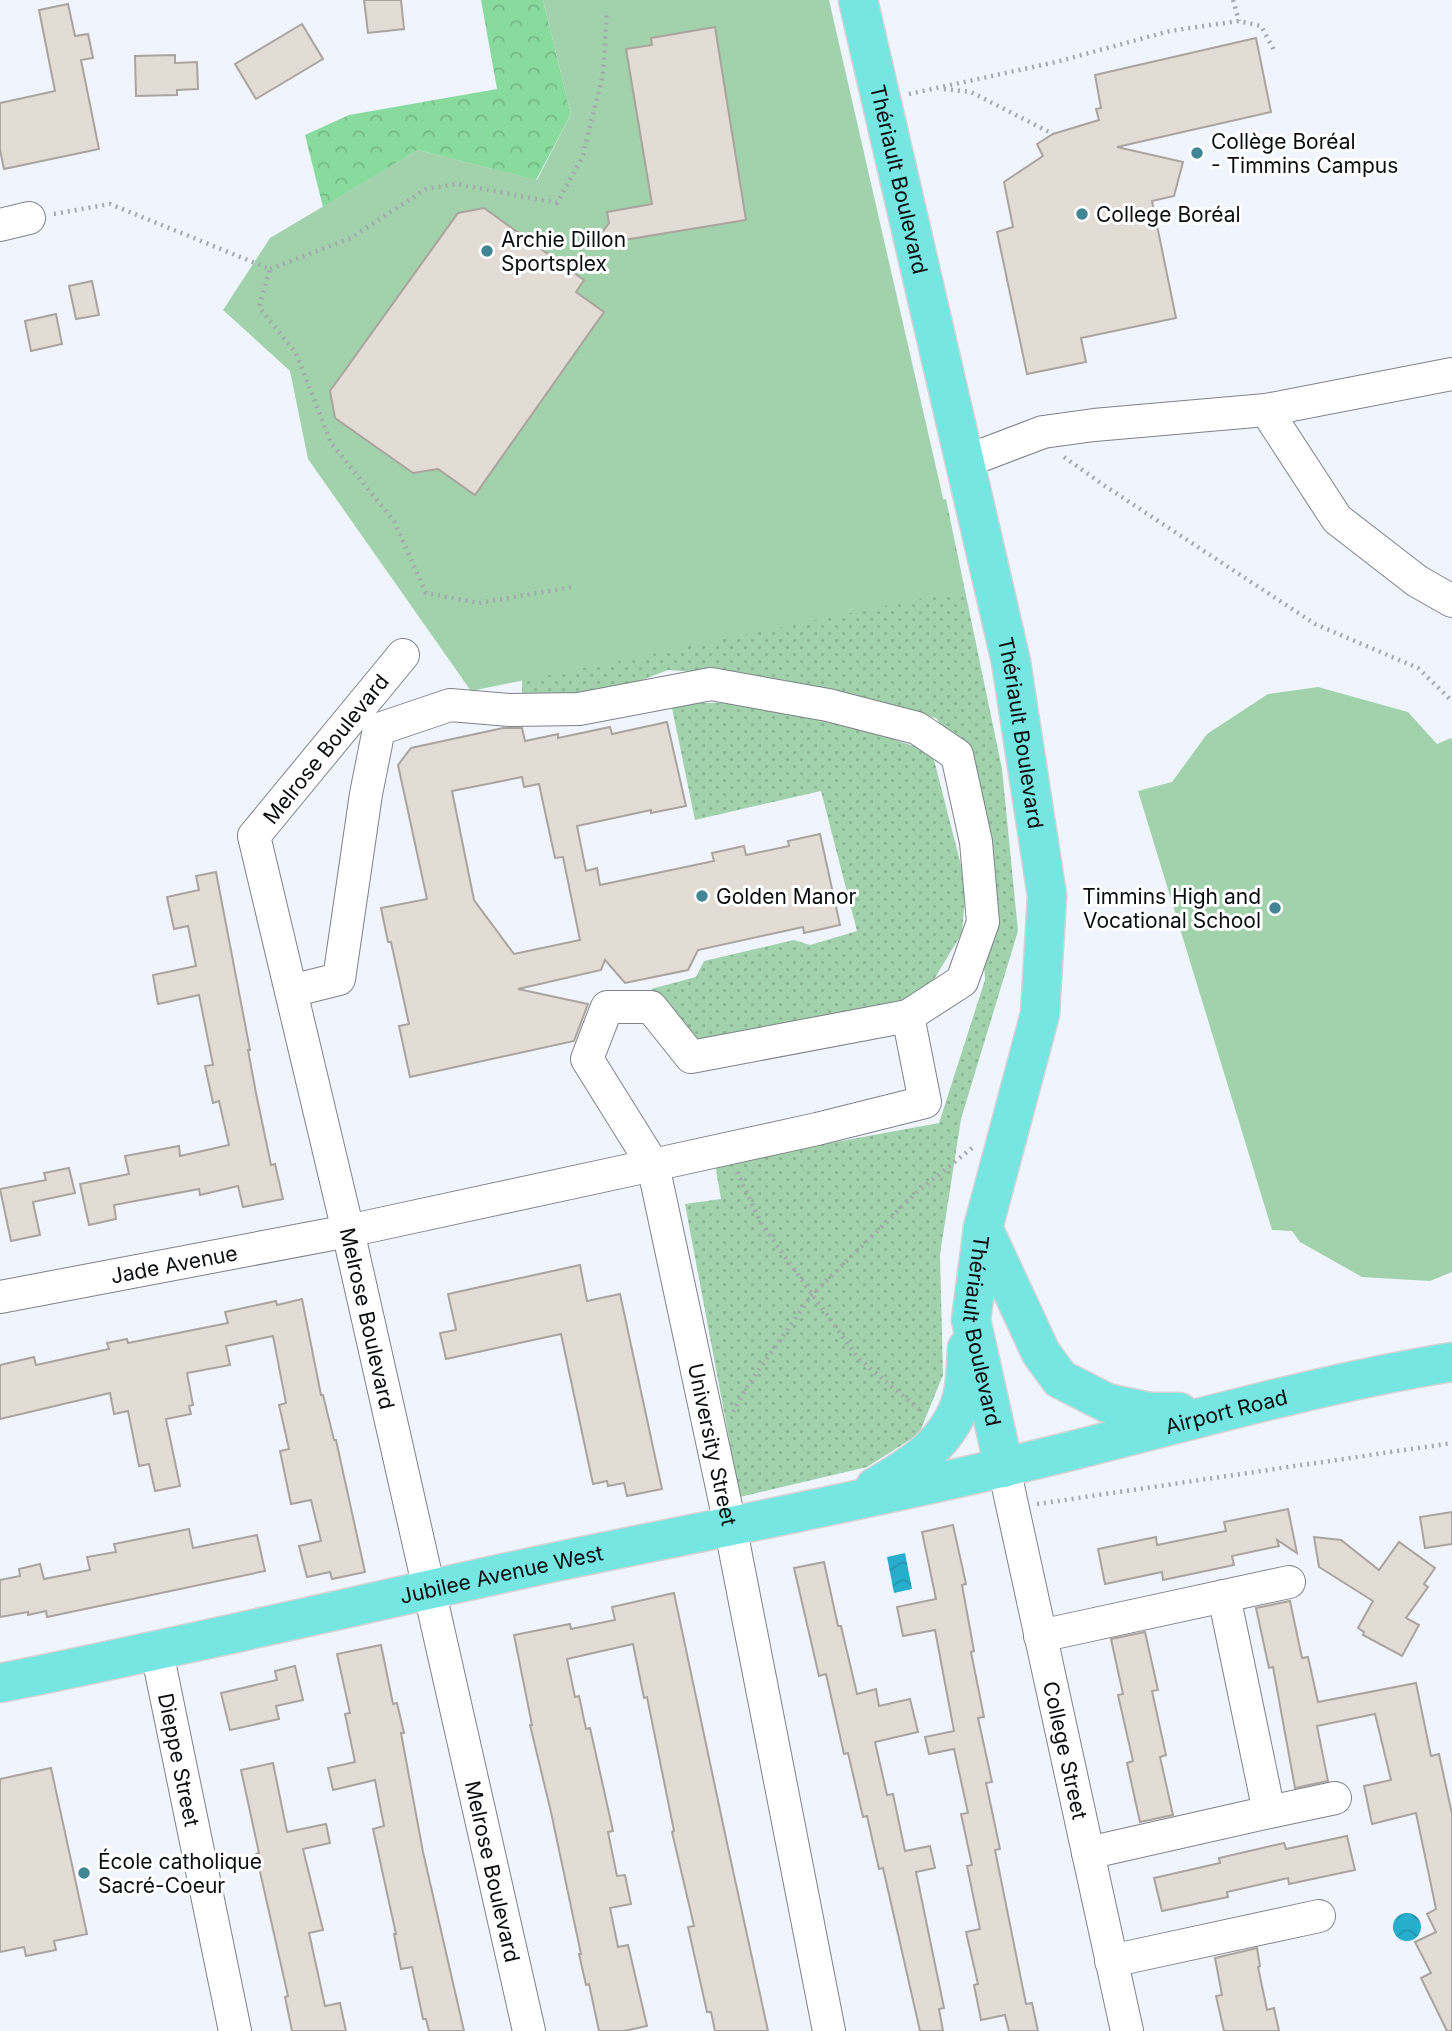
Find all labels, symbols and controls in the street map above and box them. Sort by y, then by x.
street label: Thériault Boulevard [865,82,933,276]
place label: Collège Boréal - Timmins Campus [1211,129,1398,178]
marker: Collège Boréal - Timmins Campus [1189,145,1205,161]
place label: College Boréal [1096,202,1241,227]
marker: College Boréal [1074,206,1090,222]
place label: Archie Dillon Sportsplex [501,227,626,276]
marker: Archie Dillon Sportsplex [479,243,495,259]
street label: Thériault Boulevard [993,635,1049,830]
street label: Melrose Boulevard [258,669,394,829]
place label: Golden Manor [716,884,857,909]
place label: Timmins High and Vocational School [1082,884,1261,933]
marker: Golden Manor [694,888,710,904]
marker: Timmins High and Vocational School [1267,900,1283,916]
street label: Melrose Boulevard [335,1225,400,1411]
street label: Thériault Boulevard [958,1234,1007,1428]
street label: Jade Avenue [108,1240,239,1288]
street label: University Street [683,1361,742,1528]
street label: Airport Road [1162,1384,1290,1439]
street label: Jubilee Avenue West [397,1540,605,1608]
street label: College Street [1038,1679,1093,1822]
street label: Dieppe Street [153,1691,205,1829]
street label: Melrose Boulevard [460,1778,526,1964]
place label: École catholique Sacré-Coeur [98,1848,262,1898]
marker: École catholique Sacré-Coeur [76,1865,92,1881]

